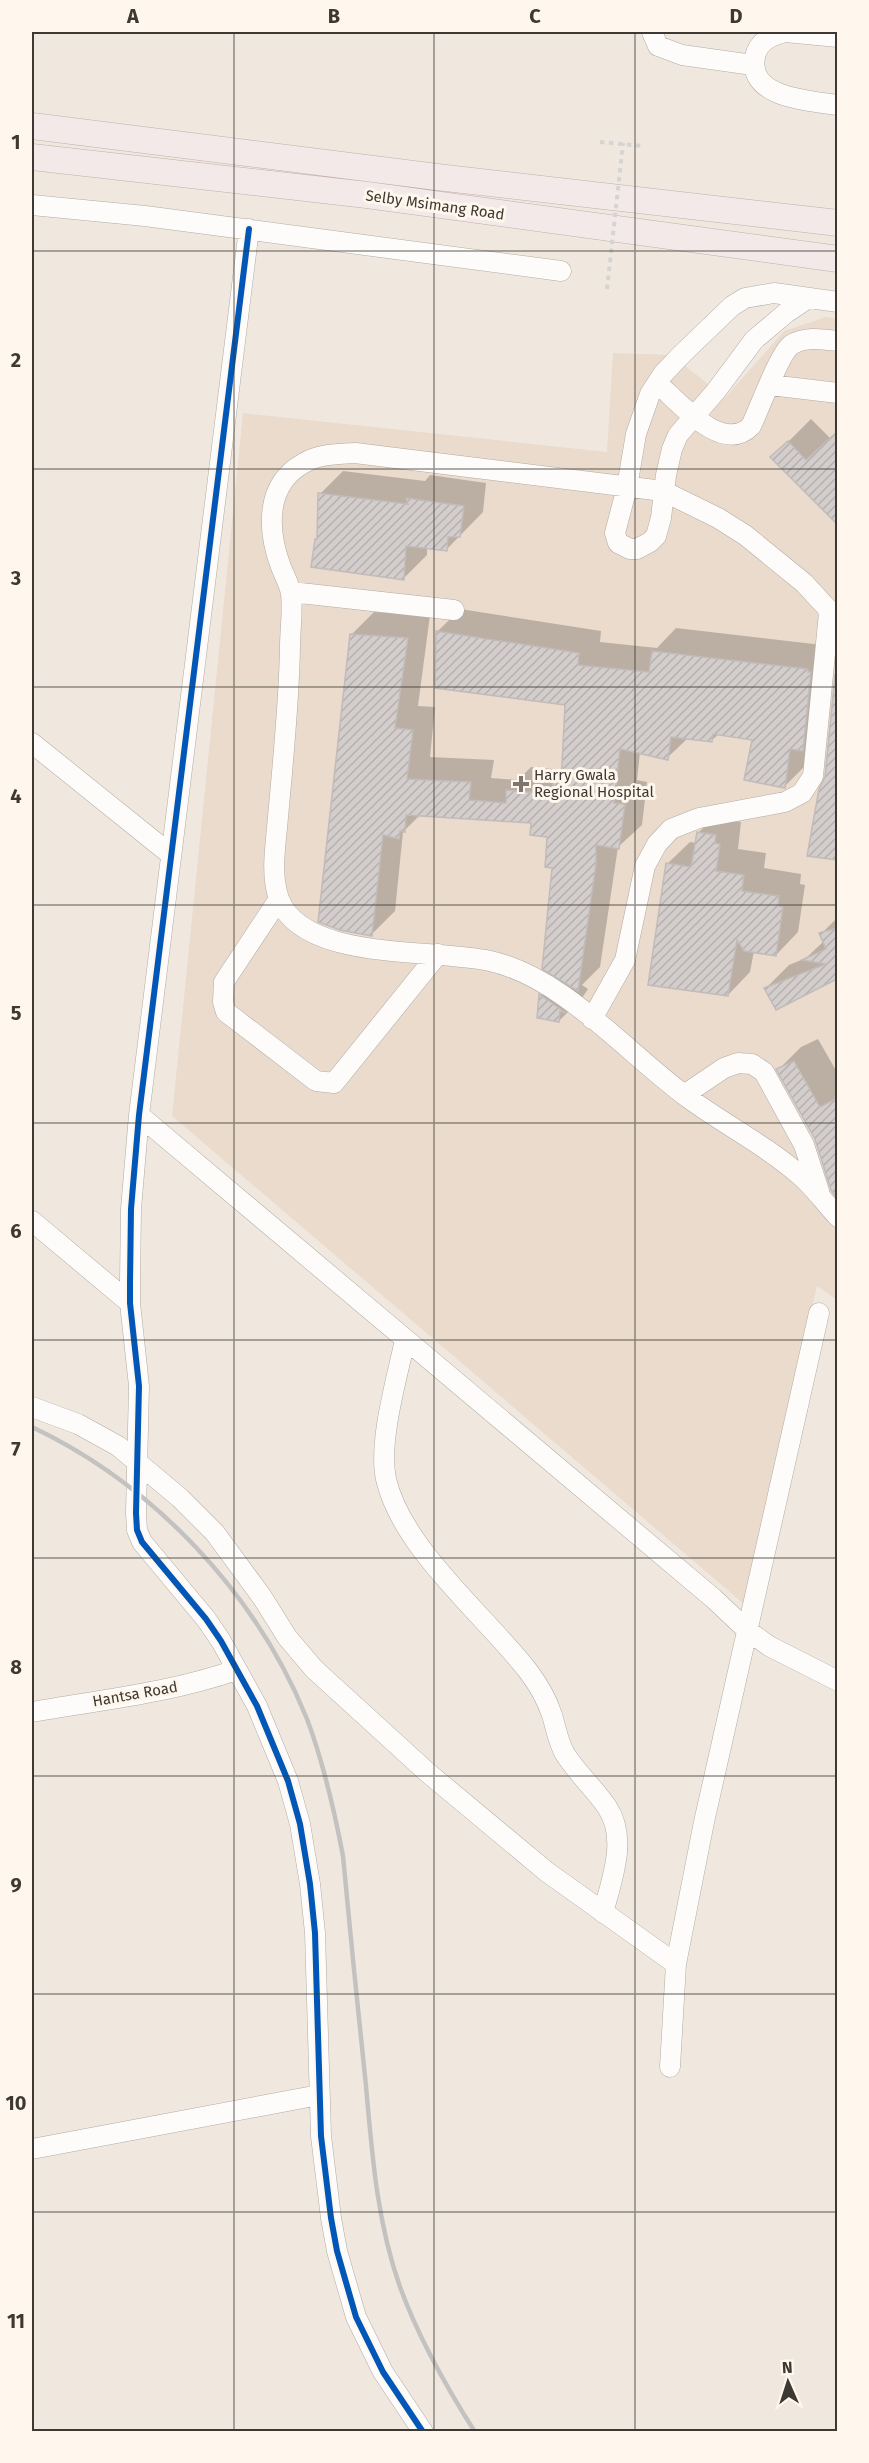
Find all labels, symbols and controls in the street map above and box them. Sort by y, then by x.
text: A [126,4,140,28]
text: B [328,4,340,28]
text: C [529,4,541,28]
text: D [729,4,743,28]
text: 1 [11,130,21,154]
street label: Selby Msimang Road [364,186,506,224]
text: 2 [11,348,21,372]
text: 3 [10,566,21,590]
place label: Harry Gwala Regional Hospital [534,766,654,801]
marker: Harry Gwala Regional Hospital [512,775,530,793]
text: 4 [10,784,22,808]
text: 5 [11,1001,22,1025]
text: 6 [10,1219,22,1243]
text: 7 [11,1437,21,1461]
text: 8 [10,1655,22,1679]
street label: Hantsa Road [91,1678,179,1710]
text: 9 [10,1873,22,1897]
text: 10 [6,2091,26,2115]
text: 11 [7,2309,25,2333]
north arrow [758,2352,818,2412]
text: N [781,2358,793,2377]

